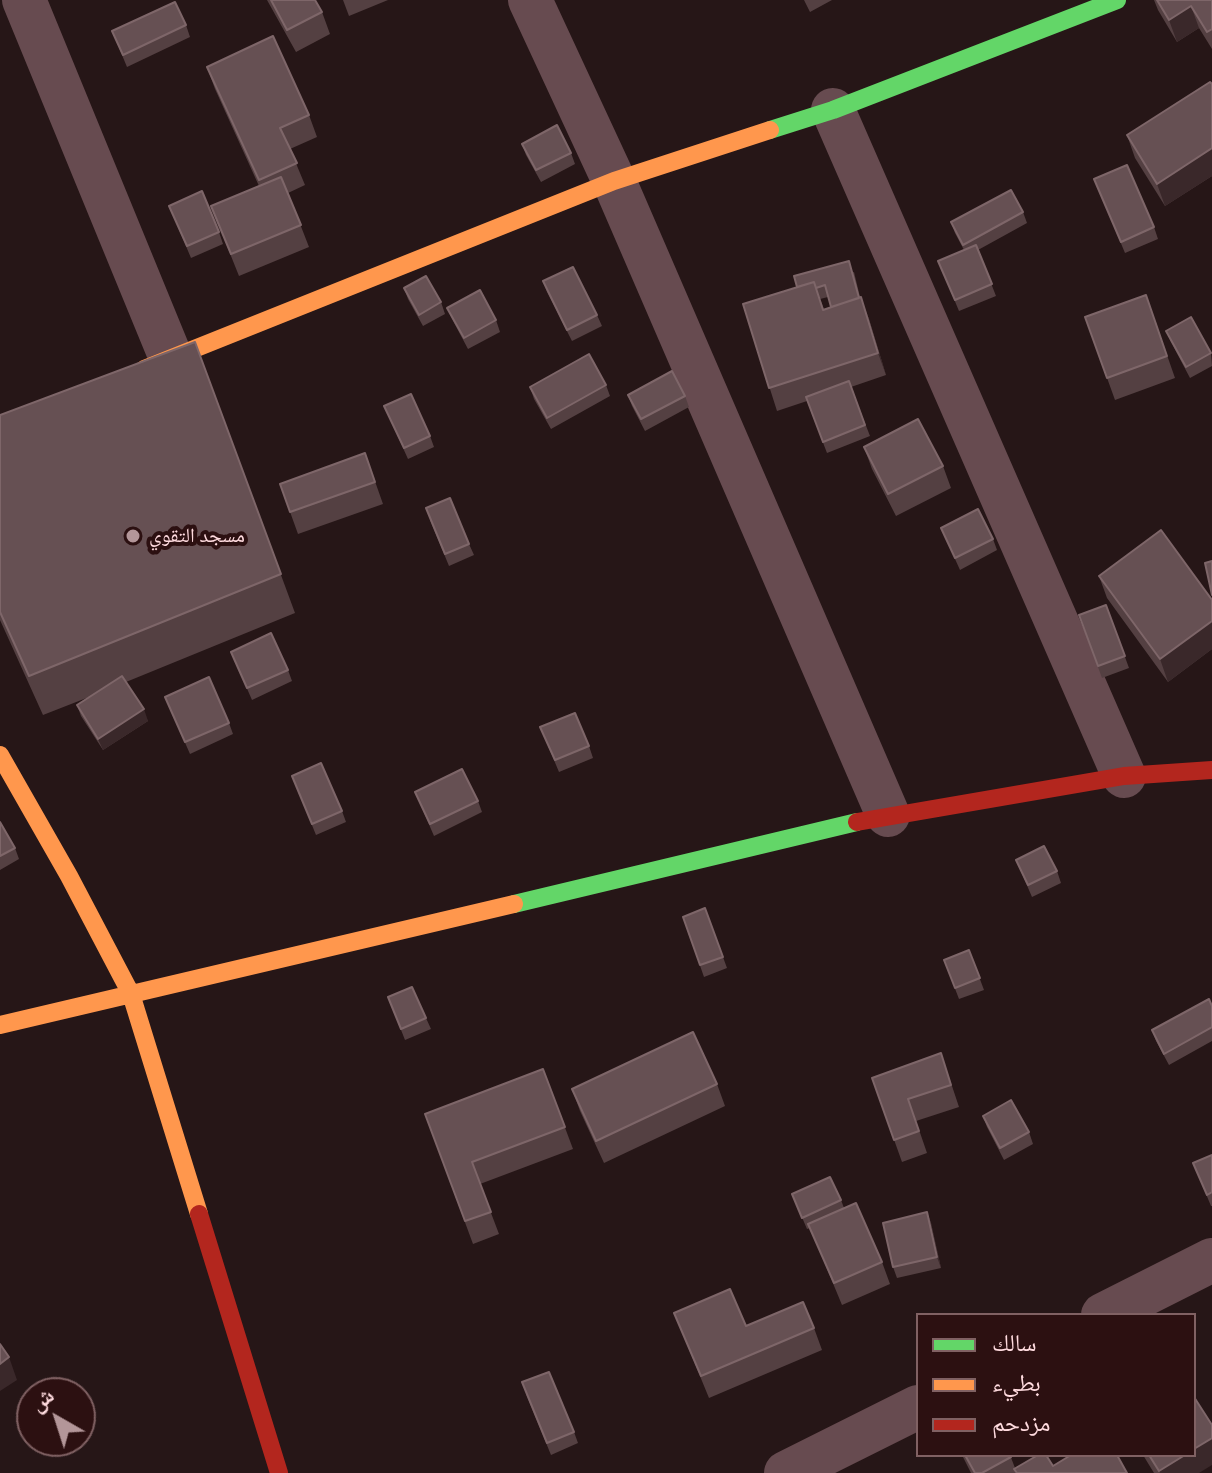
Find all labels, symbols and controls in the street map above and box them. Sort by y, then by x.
place label: مسجد التقوي [149,524,245,548]
marker: مسجد التقوي [124,527,142,545]
legend [916,1313,1196,1457]
text: سالك [992,1328,1037,1357]
text: بطيء [992,1368,1041,1397]
north arrow [16,1377,96,1457]
text: ش [24,1382,59,1417]
text: مزدحم [992,1408,1051,1437]

